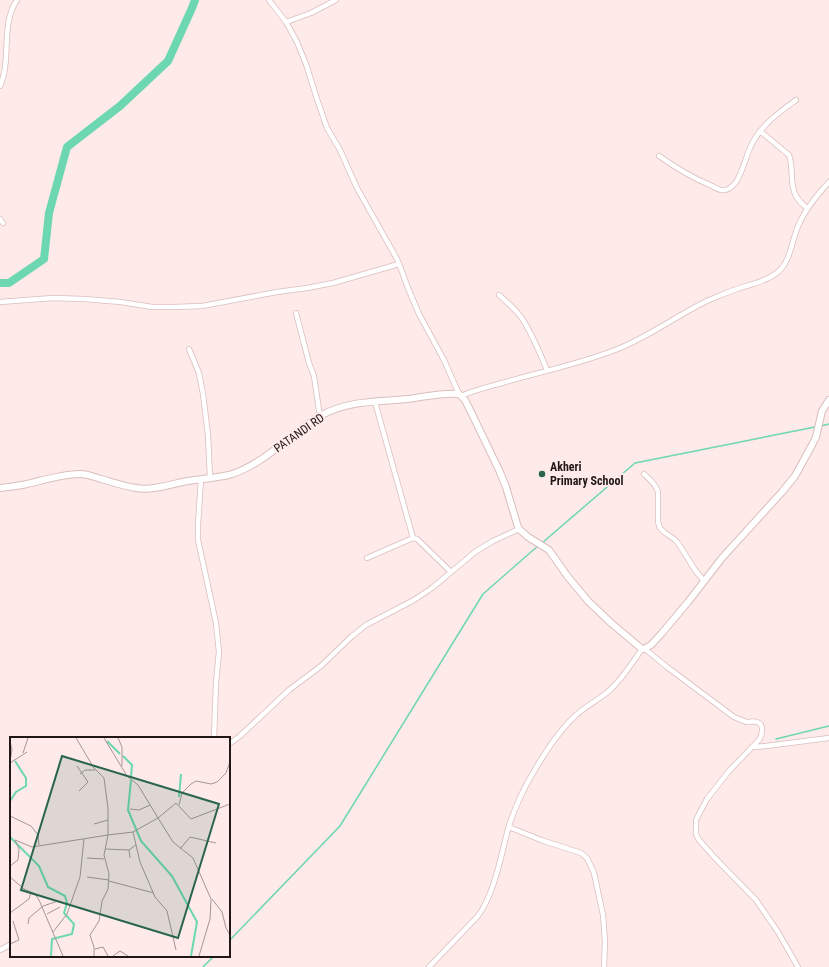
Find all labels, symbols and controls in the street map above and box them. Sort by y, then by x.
street label: PATANDI RD [271,411,327,455]
place label: Akheri Primary School [550,460,623,488]
marker: Akheri Primary School [537,469,547,479]
inset map [10,737,230,957]

